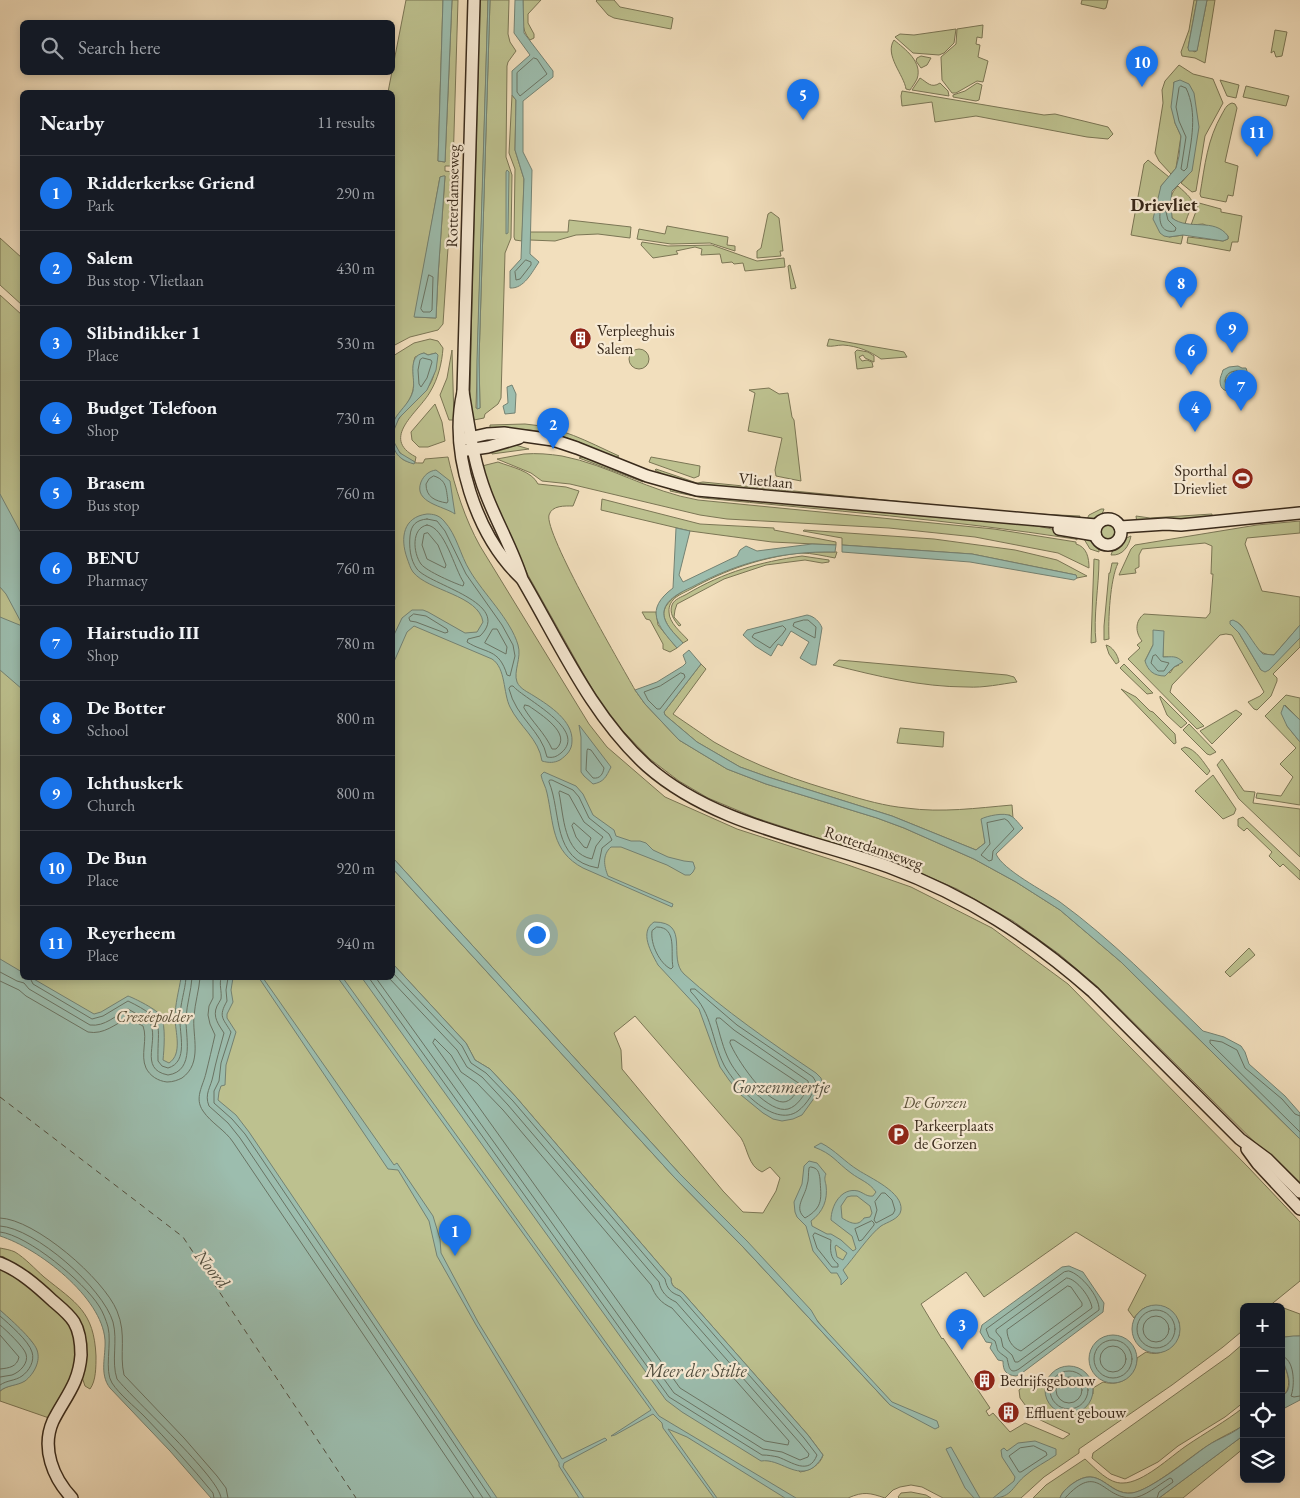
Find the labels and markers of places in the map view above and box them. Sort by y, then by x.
pin: 10 [1126,46,1158,87]
pin: 5 [787,79,819,120]
pin: 11 [1241,116,1273,157]
pin: 8 [1165,267,1197,308]
pin: 9 [1216,312,1248,353]
place label: Verpleeghuis Salem [597,320,675,359]
building icon: Verpleeghuis Salem [569,327,593,351]
pin: 6 [1175,334,1207,375]
pin: 7 [1225,370,1257,411]
pin: 4 [1179,391,1211,432]
pin: 2 [537,408,569,449]
place label: Sporthal Drievliet [1173,460,1227,499]
sports icon: Sporthal Drievliet [1231,467,1255,491]
place label: Parkeerplaats de Gorzen [914,1115,994,1154]
parking icon: Parkeerplaats de Gorzen [886,1122,910,1146]
pin: 1 [439,1215,471,1256]
pin: 3 [946,1309,978,1350]
building icon: Bedrijfsgebouw [972,1368,996,1392]
place label: Bedrijfsgebouw [1000,1370,1096,1391]
building icon: Effluent gebouw [997,1400,1021,1424]
place label: Effluent gebouw [1025,1402,1127,1423]

